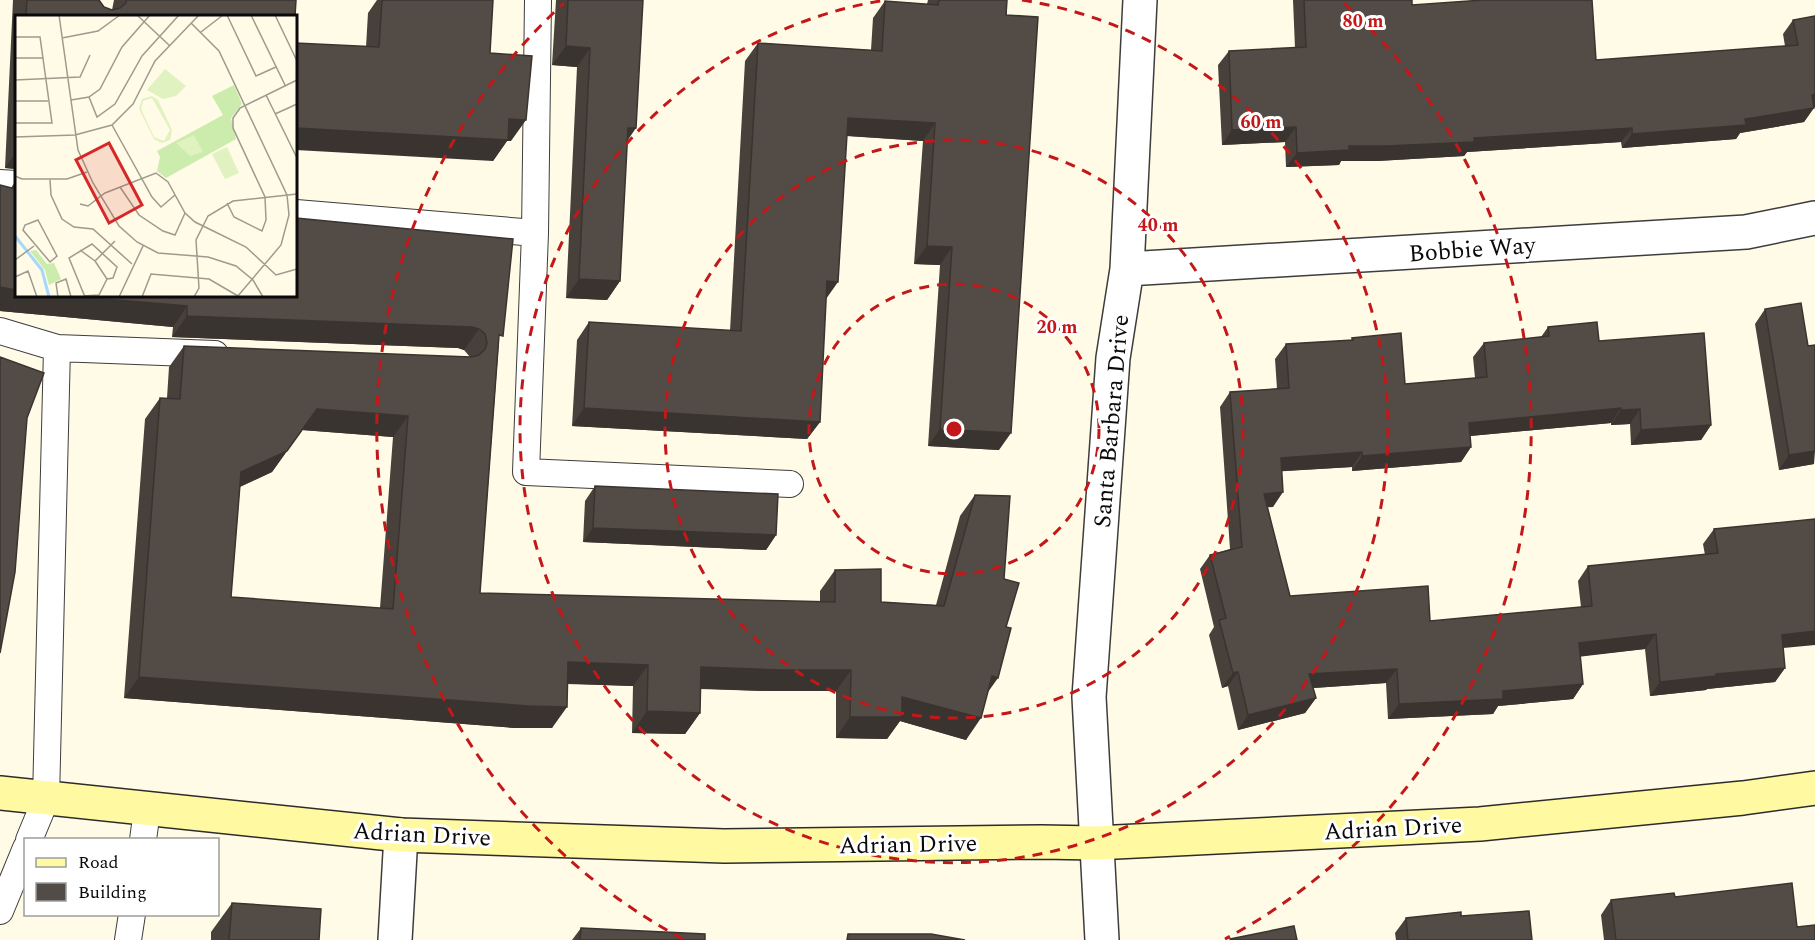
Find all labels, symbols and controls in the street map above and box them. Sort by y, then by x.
text: 80 m [1343,8,1383,35]
inset map [15,15,297,297]
text: 60 m [1241,109,1281,136]
text: 40 m [1138,212,1178,239]
street label: Bobbie Way [1407,228,1538,272]
street label: Santa Barbara Drive [1085,313,1139,529]
text: 20 m [1037,314,1077,341]
centre of rings [944,419,964,439]
street label: Adrian Drive [1323,807,1463,851]
street label: Adrian Drive [352,813,492,857]
street label: Adrian Drive [838,826,978,864]
legend [24,838,219,916]
text: Road [78,849,119,876]
text: Building [78,879,147,906]

